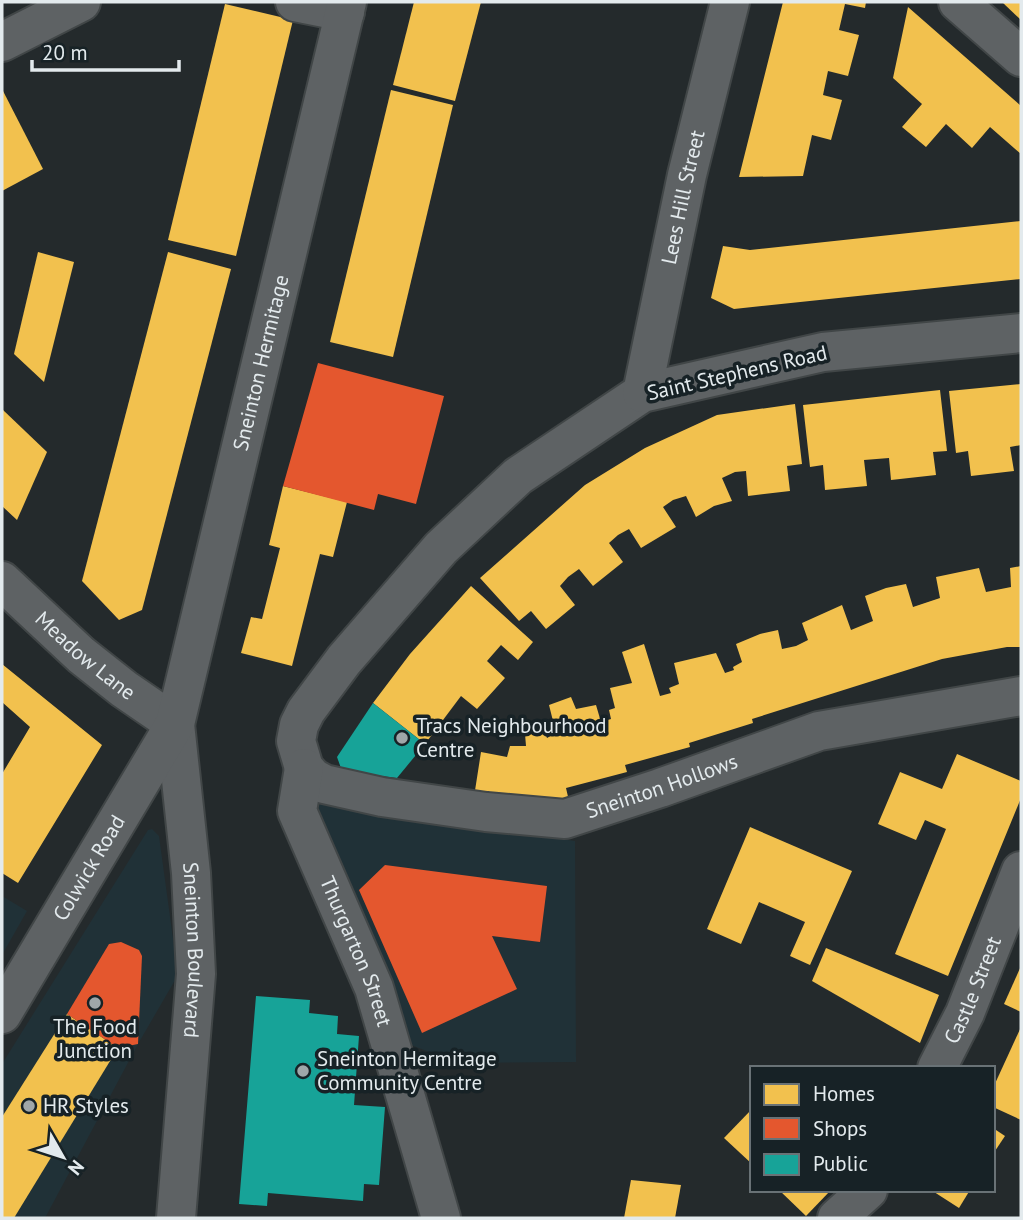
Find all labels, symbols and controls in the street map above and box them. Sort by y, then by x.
scale bar [32,28,178,72]
text: 20 m [42,39,88,66]
street label: Lees Hill Street [655,127,711,267]
street label: Sneinton Hermitage [227,272,295,453]
street label: Saint Stephens Road [644,339,830,406]
street label: Meadow Lane [30,605,141,706]
place label: Tracs Neighbourhood Centre [416,712,606,763]
marker: Tracs Neighbourhood Centre [394,730,410,746]
street label: Sneinton Hollows [582,747,741,824]
street label: Colwick Road [47,810,131,926]
street label: Sneinton Boulevard [177,861,210,1039]
street label: Thurgarton Street [314,872,398,1029]
street label: Castle Street [938,932,1007,1048]
marker: The Food Junction [87,995,103,1011]
place label: The Food Junction [53,1013,137,1064]
place label: Sneinton Hermitage Community Centre [317,1045,497,1096]
marker: Sneinton Hermitage Community Centre [295,1063,311,1079]
legend [750,1066,995,1192]
text: Homes [813,1080,875,1107]
place label: HR Styles [43,1092,129,1119]
marker: HR Styles [21,1098,37,1114]
text: Shops [813,1115,867,1142]
north arrow [28,1122,98,1192]
text: Public [813,1150,868,1177]
text: N [63,1155,89,1180]

